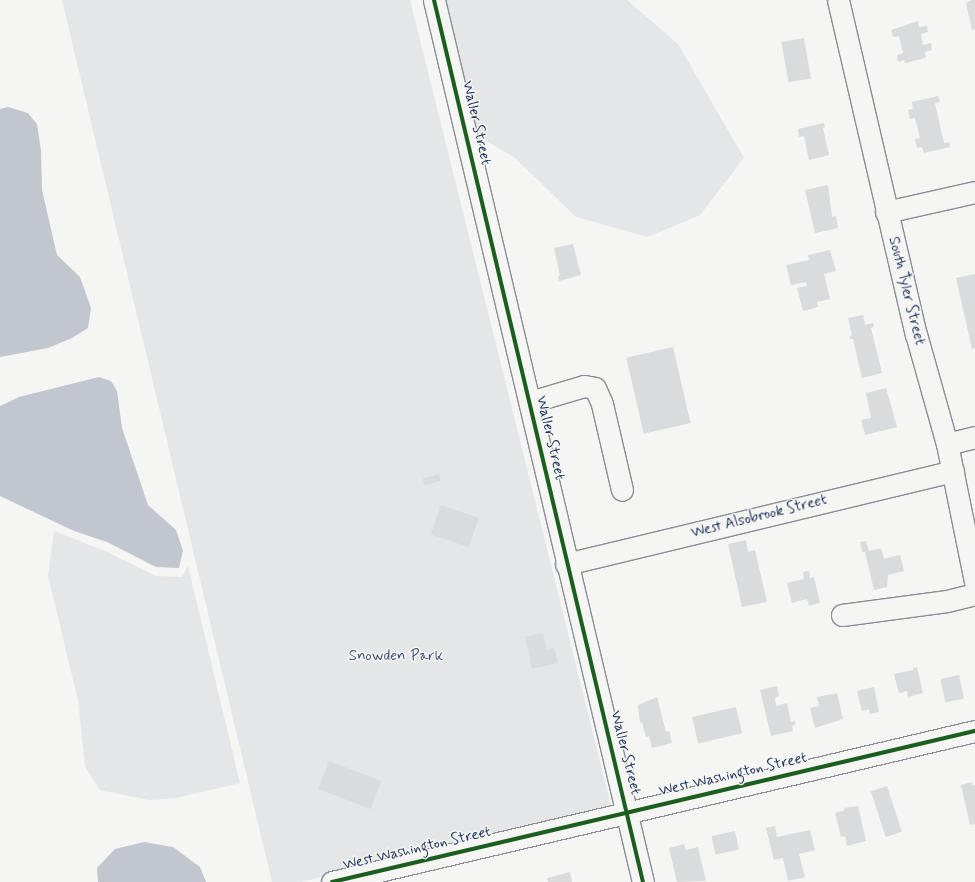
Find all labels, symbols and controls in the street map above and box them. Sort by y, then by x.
street label: Waller Street [457,78,495,168]
street label: South Tyler Street [884,234,928,348]
street label: Waller Street [531,393,569,483]
street label: West Alsobrook Street [688,491,830,543]
park label: Snowden Park [351,648,441,666]
street label: Waller Street [606,708,644,798]
street label: West Washington Street [656,749,810,801]
street label: West Washington Street [340,823,494,875]

